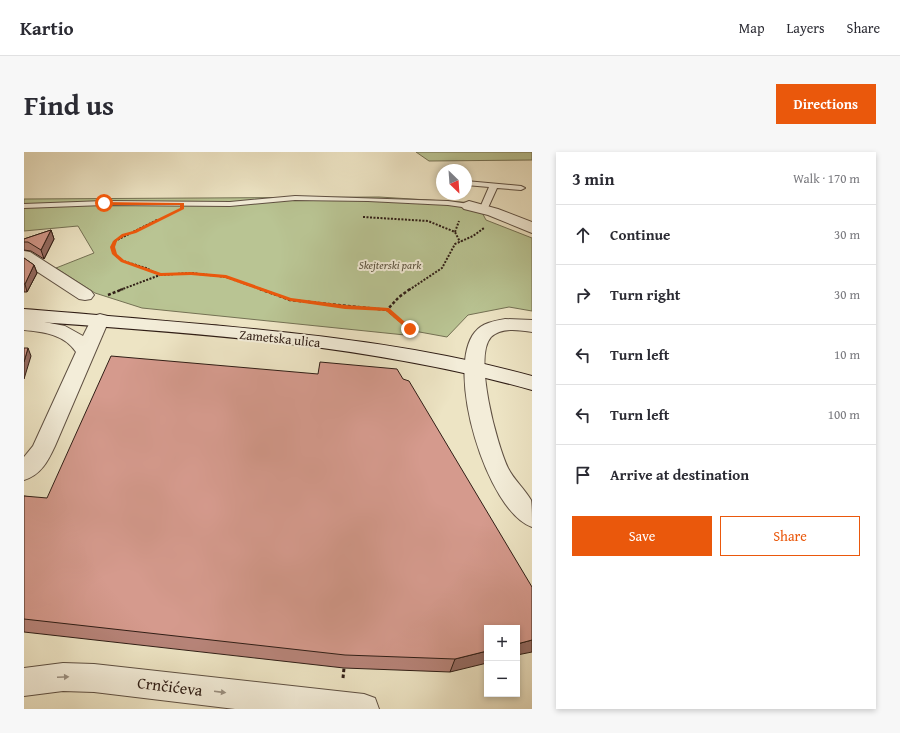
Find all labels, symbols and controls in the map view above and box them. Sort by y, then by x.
text: Kartio [20,14,74,42]
text: Map [739,18,765,38]
text: Layers [787,18,825,38]
text: Share [847,18,880,38]
text: Find us [24,84,114,125]
button: Directions [776,84,876,124]
north arrow [436,164,472,200]
text: 3 min [572,166,614,191]
text: Walk · 170 m [793,169,860,188]
route start [95,194,113,212]
icon: ahead [572,224,594,246]
text: Continue [610,224,671,245]
text: 30 m [834,225,860,244]
park label: Skejterski park [359,257,422,273]
icon: right [572,284,594,306]
text: Turn right [610,284,681,305]
text: 30 m [834,285,860,304]
route end [401,320,419,338]
street label: Zametska ulica [238,325,322,352]
icon: left [572,344,594,366]
text: Turn left [610,344,669,365]
text: 10 m [834,345,860,364]
icon: left [572,404,594,426]
text: Turn left [610,404,669,425]
text: 100 m [828,405,860,424]
icon: arrive [572,464,594,486]
text: Arrive at destination [610,464,749,485]
button: Save [572,516,712,556]
button: Share [720,516,860,556]
map controls [484,625,520,697]
button: + [484,625,520,661]
button: − [484,661,520,697]
street label: Crnčićeva [136,670,204,702]
one-way arrow [57,674,70,680]
one-way arrow [214,689,226,695]

